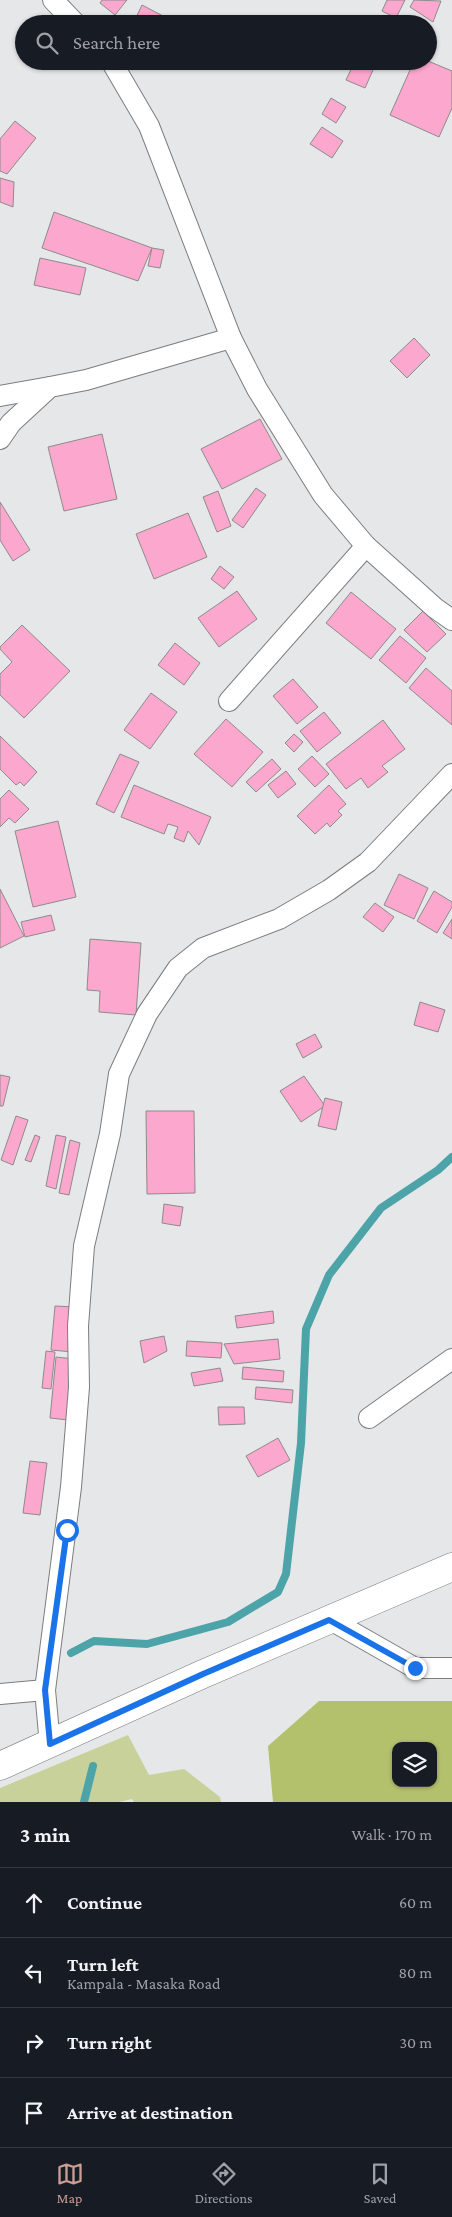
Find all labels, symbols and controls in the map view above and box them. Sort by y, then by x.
search box [15,15,437,70]
icon: search [33,29,61,57]
text: Search here [73,32,160,53]
route start [56,1519,79,1542]
route end [404,1657,427,1680]
map controls [392,1742,437,1787]
button: layers [392,1742,437,1787]
text: 3 min [20,1823,70,1847]
text: Walk · 170 m [352,1826,432,1843]
icon: ahead [20,1889,48,1917]
text: Continue [67,1892,142,1913]
text: 60 m [399,1894,432,1911]
text: Turn left [67,1954,139,1975]
icon: left [20,1959,48,1987]
text: 80 m [398,1964,432,1981]
text: Kampala - Masaka Road [67,1975,220,1992]
icon: right [20,2029,48,2057]
text: Turn right [67,2032,152,2053]
text: 30 m [400,2034,432,2051]
icon: arrive [20,2099,48,2127]
text: Arrive at destination [67,2102,233,2123]
tab: Map [56,2160,84,2206]
tab: Directions [195,2160,253,2206]
tab: Saved [364,2160,396,2206]

